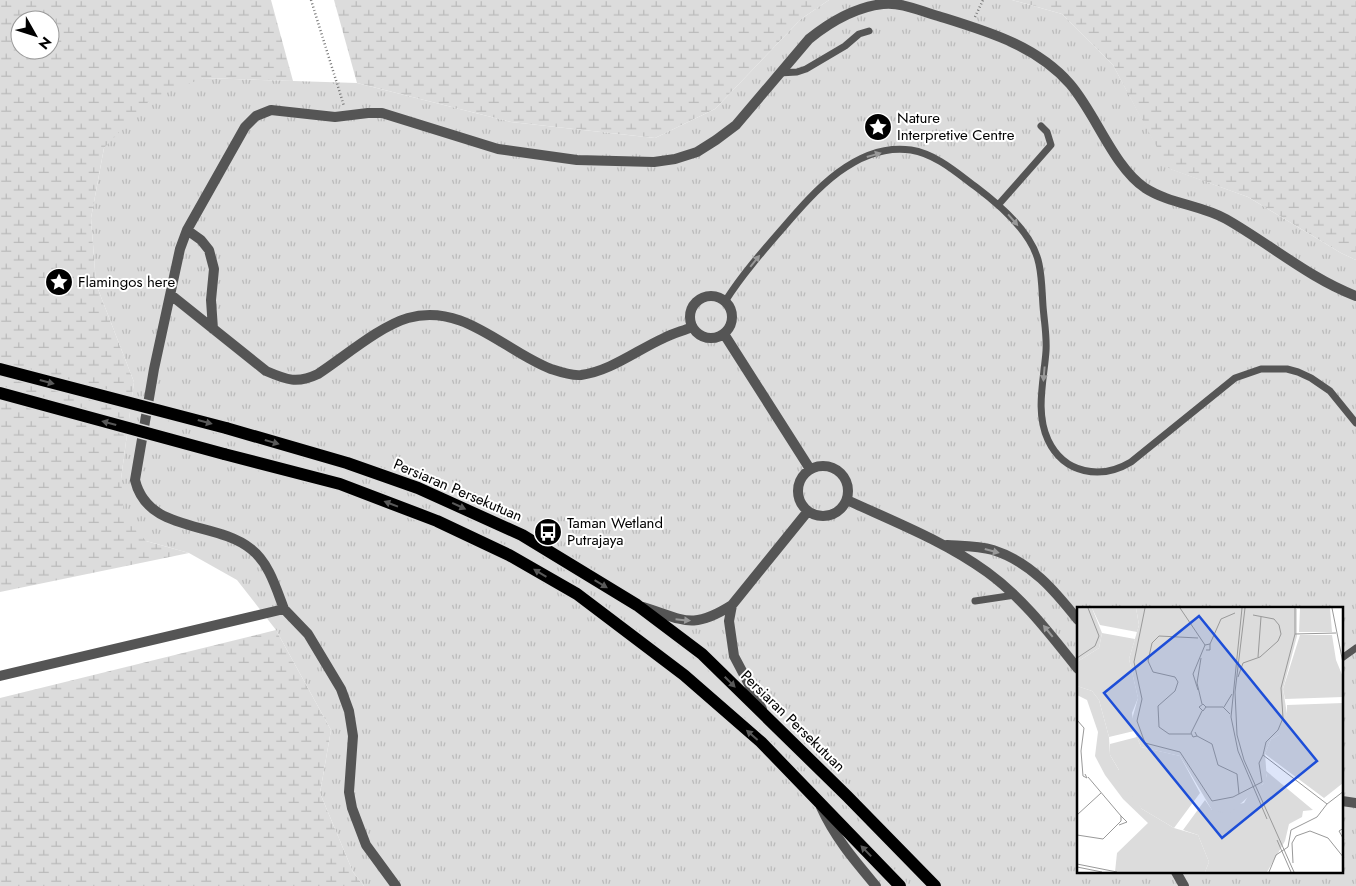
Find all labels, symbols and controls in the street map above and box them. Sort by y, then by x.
north arrow [10,10,60,60]
text: N [34,33,56,54]
place label: Nature Interpretive Centre [897,107,1015,146]
place icon: Nature Interpretive Centre [863,112,893,142]
one-way arrow [867,150,882,158]
one-way arrow [1007,213,1018,226]
one-way arrow [749,255,760,268]
place icon: Flamingos here [44,267,74,297]
place label: Flamingos here [78,271,175,293]
one-way arrow [1040,366,1048,382]
one-way arrow [40,378,55,386]
one-way arrow [102,419,117,427]
one-way arrow [197,419,212,427]
one-way arrow [265,438,280,446]
street label: Persiaran Persekutuan [390,453,526,527]
one-way arrow [383,500,398,508]
one-way arrow [452,503,466,511]
place label: Taman Wetland Putrajaya [567,512,663,551]
bus stop icon: Taman Wetland Putrajaya [533,517,563,547]
one-way arrow [984,548,999,556]
one-way arrow [534,568,547,577]
one-way arrow [595,579,608,588]
inset map [1077,607,1344,874]
one-way arrow [675,616,691,624]
one-way arrow [1042,625,1053,638]
street label: Persiaran Persekutuan [736,665,850,777]
one-way arrow [724,676,736,688]
one-way arrow [747,729,759,741]
one-way arrow [860,845,872,857]

